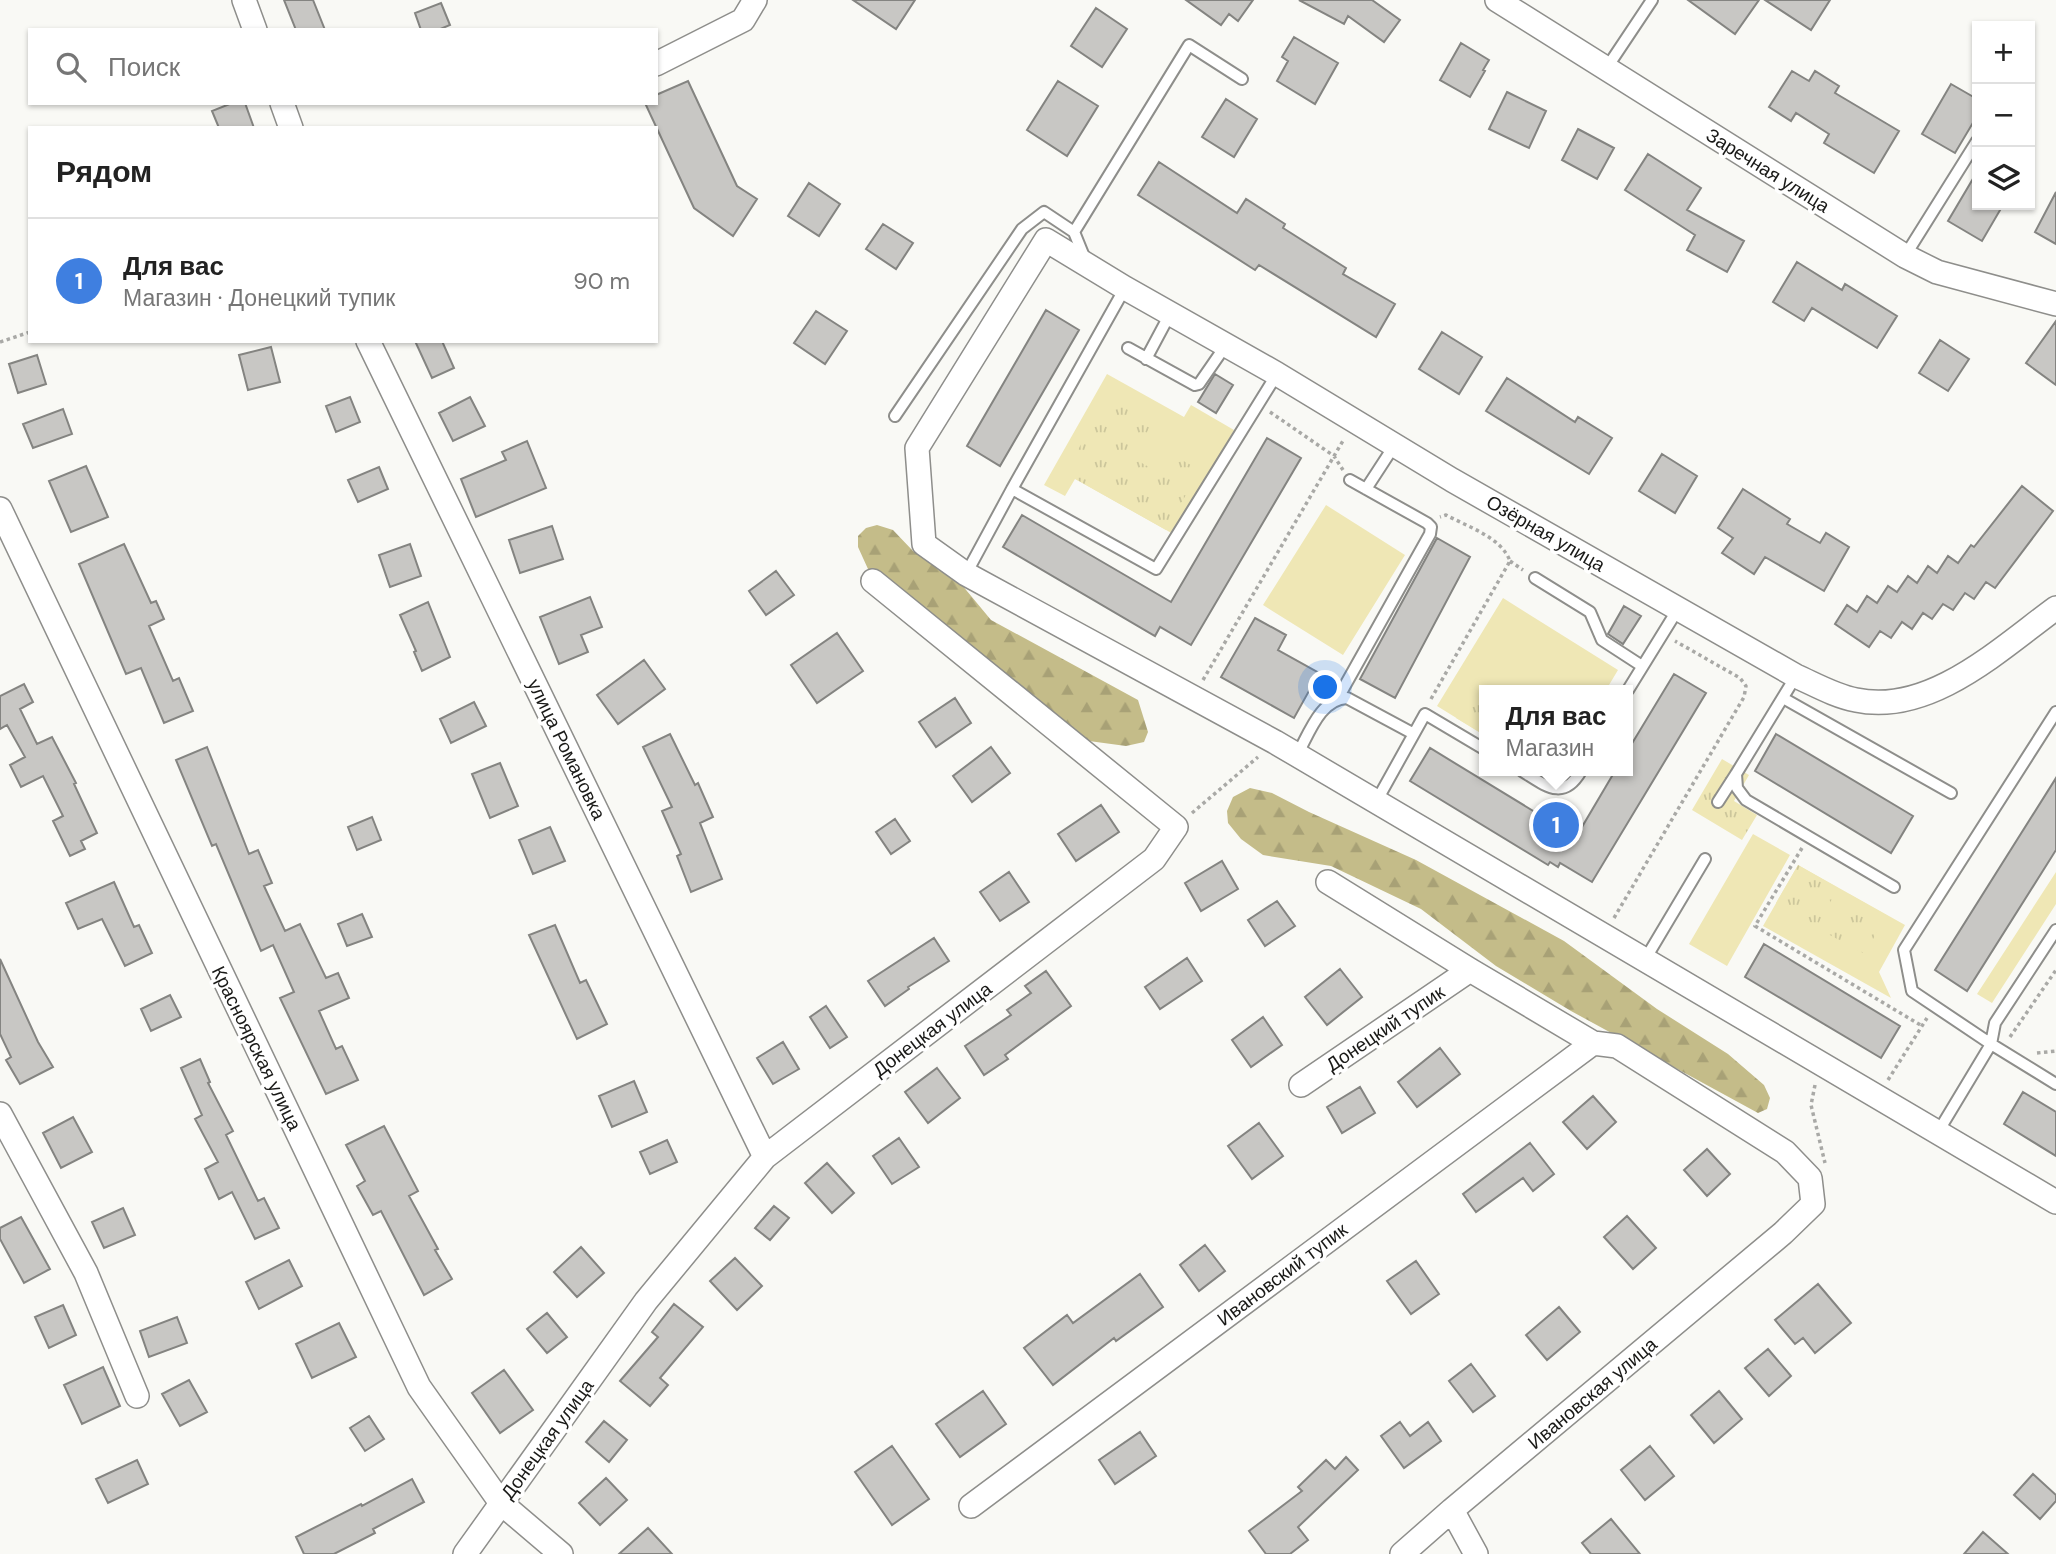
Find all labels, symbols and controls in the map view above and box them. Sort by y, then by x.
map controls [1972,21,2035,210]
button: + [1972,21,2035,84]
search box [28,28,658,105]
icon: search [52,48,90,86]
text: Поиск [108,50,180,84]
button: − [1972,84,2035,147]
street label: Заречная улица [1701,122,1835,219]
button: layers [1972,147,2035,210]
text: Рядом [56,152,152,191]
text: Для вас [123,249,224,283]
text: 1 [75,266,83,296]
text: 90 m [573,266,630,296]
text: Магазин · Донецкий тупик [123,283,395,313]
street label: Озёрная улица [1482,489,1610,578]
your location [1308,670,1342,704]
street label: улица Романовка [522,675,612,824]
popup [1479,685,1633,776]
text: Для вас [1506,699,1606,733]
text: Магазин [1506,733,1594,763]
pin: 1 [1533,799,1579,851]
street label: Красноярская улица [206,962,307,1135]
street label: Донецкая улица [868,976,997,1082]
street label: Донецкий тупик [1321,979,1450,1077]
street label: Ивановский тупик [1212,1217,1353,1332]
street label: Ивановская улица [1522,1332,1663,1455]
street label: Донецкая улица [495,1374,600,1504]

